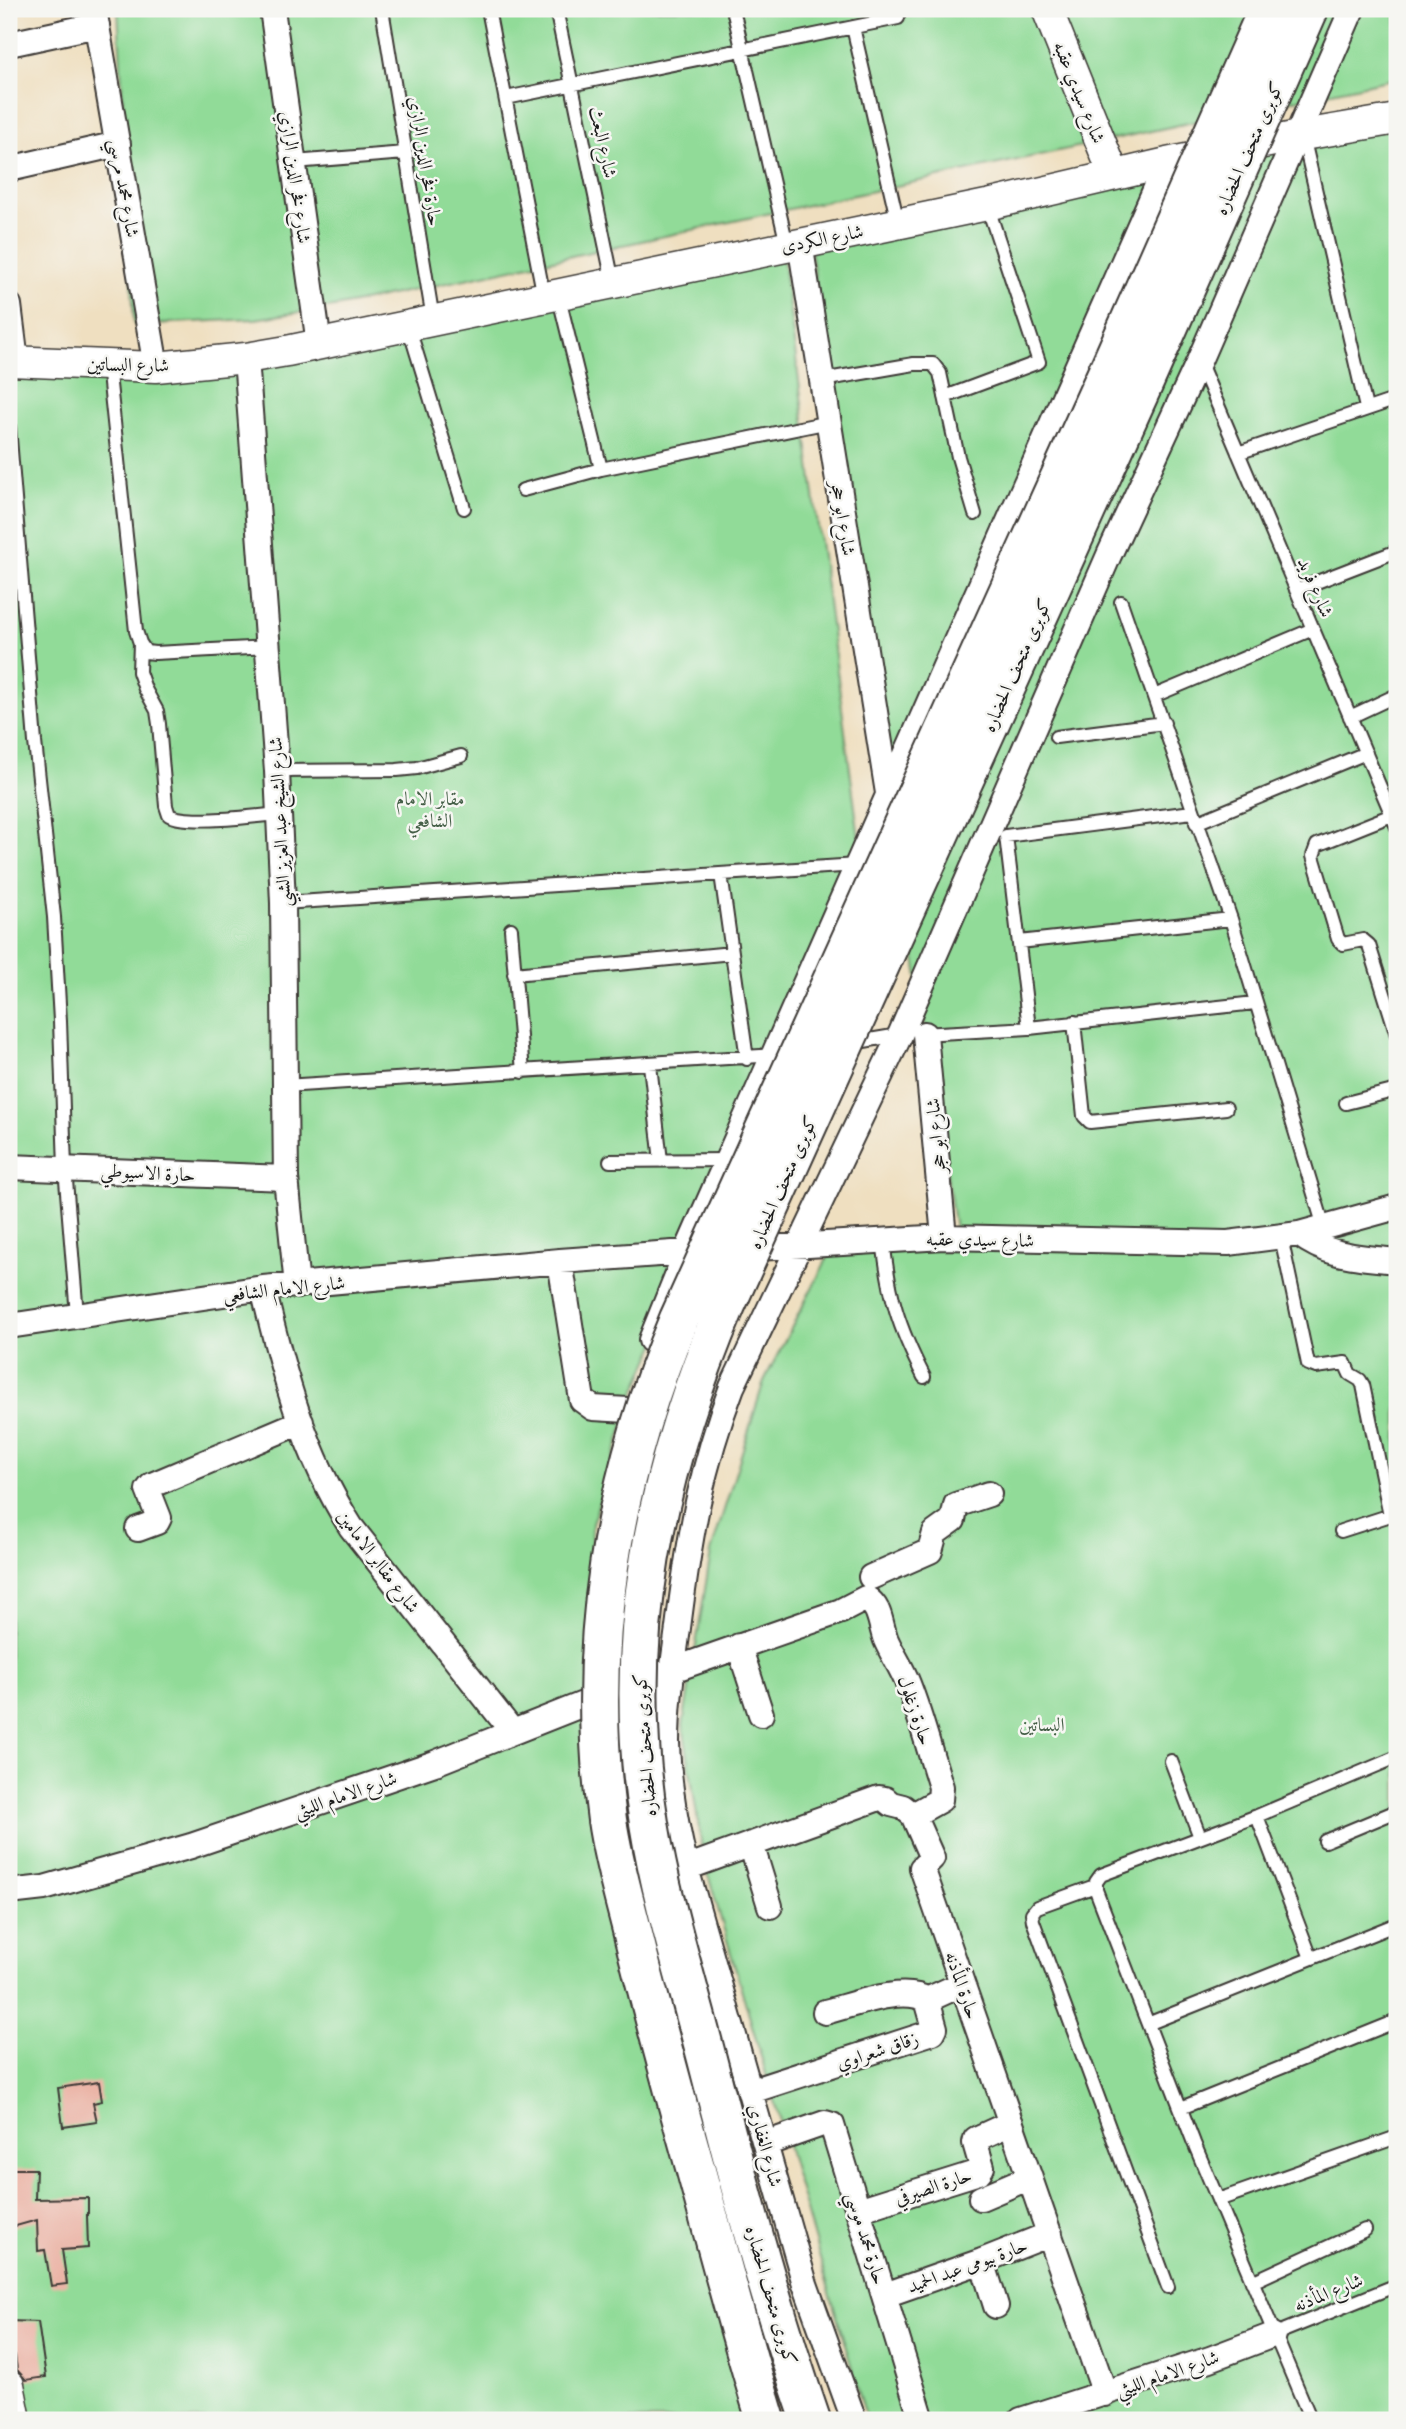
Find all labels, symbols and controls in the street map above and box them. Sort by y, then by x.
street label: شارع سيدي عقبه [1045,38,1110,148]
street label: كوبرى متحف الحضاره [1209,78,1289,219]
street label: حارة فخر الدين الرازي [400,94,447,228]
street label: شارع البعث [581,104,622,181]
street label: شارع فخر الدين الرازي [271,109,316,245]
street label: شارع محمد مرسي [99,137,145,240]
street label: شارع الكردى [779,219,866,262]
street label: شارع البساتين [87,352,169,381]
street label: شارع ابو حجر [822,477,861,558]
street label: شارع فريد [1289,554,1338,622]
street label: كوبرى متحف الحضاره [977,595,1057,736]
street label: شارع الشيخ عبد العزيز الشبي [264,736,302,908]
park label: مقابر الامام الشافعي [396,787,464,838]
street label: شارع ابو حجر [921,1097,954,1177]
street label: كوبرى متحف الحضاره [743,1112,823,1253]
street label: حارة الاسيوطي [100,1159,196,1193]
street label: شارع سيدي عقبه [926,1227,1034,1256]
street label: شارع الامام الشافعي [222,1271,347,1312]
street label: شارع مقاابر الامامين [329,1505,425,1620]
street label: كوبرى متحف الحضاره [628,1672,662,1818]
street label: حارة زغلول [893,1672,938,1748]
park label: البساتين [1019,1713,1065,1736]
street label: شارع الامام الليثي [291,1766,402,1829]
street label: حارة المأذنه [940,1948,987,2022]
street label: زقاق شعراوي [833,2026,922,2078]
street label: شارع الغفاري [740,2101,788,2190]
street label: حارة الصيرفي [892,2163,976,2214]
street label: حارة محمد موسي [836,2189,892,2289]
street label: كوبرى متحف الحضاره [740,2223,802,2368]
street label: حارة بيومى عبد الحميد [904,2233,1031,2299]
street label: شارع المأذنه [1289,2266,1368,2320]
street label: شارع الامام الليثي [1113,2345,1224,2408]

